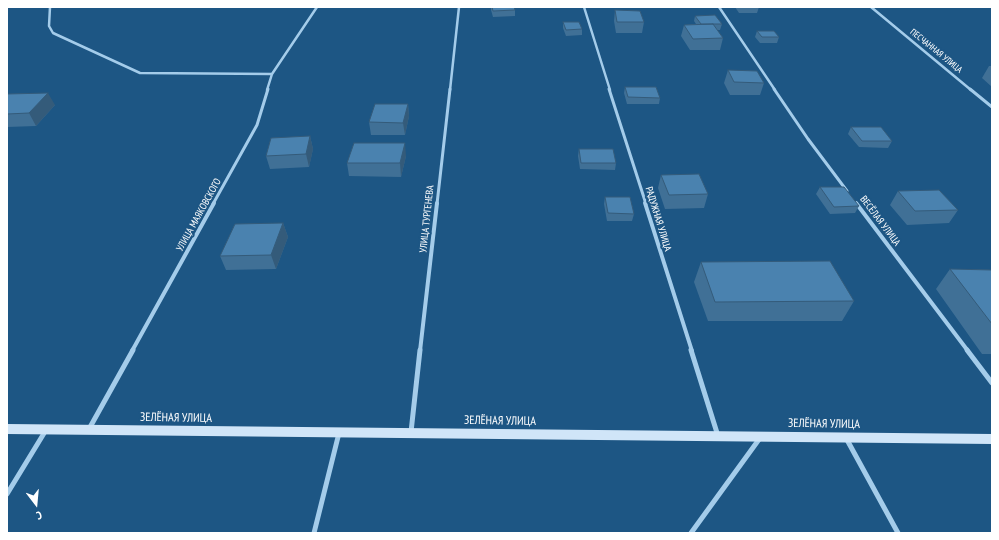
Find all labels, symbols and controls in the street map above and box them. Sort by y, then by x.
street label: ПЕСЧАННАЯ УЛИЦА [908,27,964,75]
street label: УЛИЦА МАЯКОВСКОГО [174,176,224,254]
street label: УЛИЦА ТУРГЕНЕВА [417,185,437,253]
street label: РАДУЖНАЯ УЛИЦА [643,185,673,253]
street label: ВЕСЁЛАЯ УЛИЦА [857,194,903,248]
street label: ЗЕЛЁНАЯ УЛИЦА [140,410,212,426]
street label: ЗЕЛЁНАЯ УЛИЦА [464,413,536,429]
street label: ЗЕЛЁНАЯ УЛИЦА [788,416,860,432]
north arrow [16,484,56,524]
text: С [35,508,44,523]

